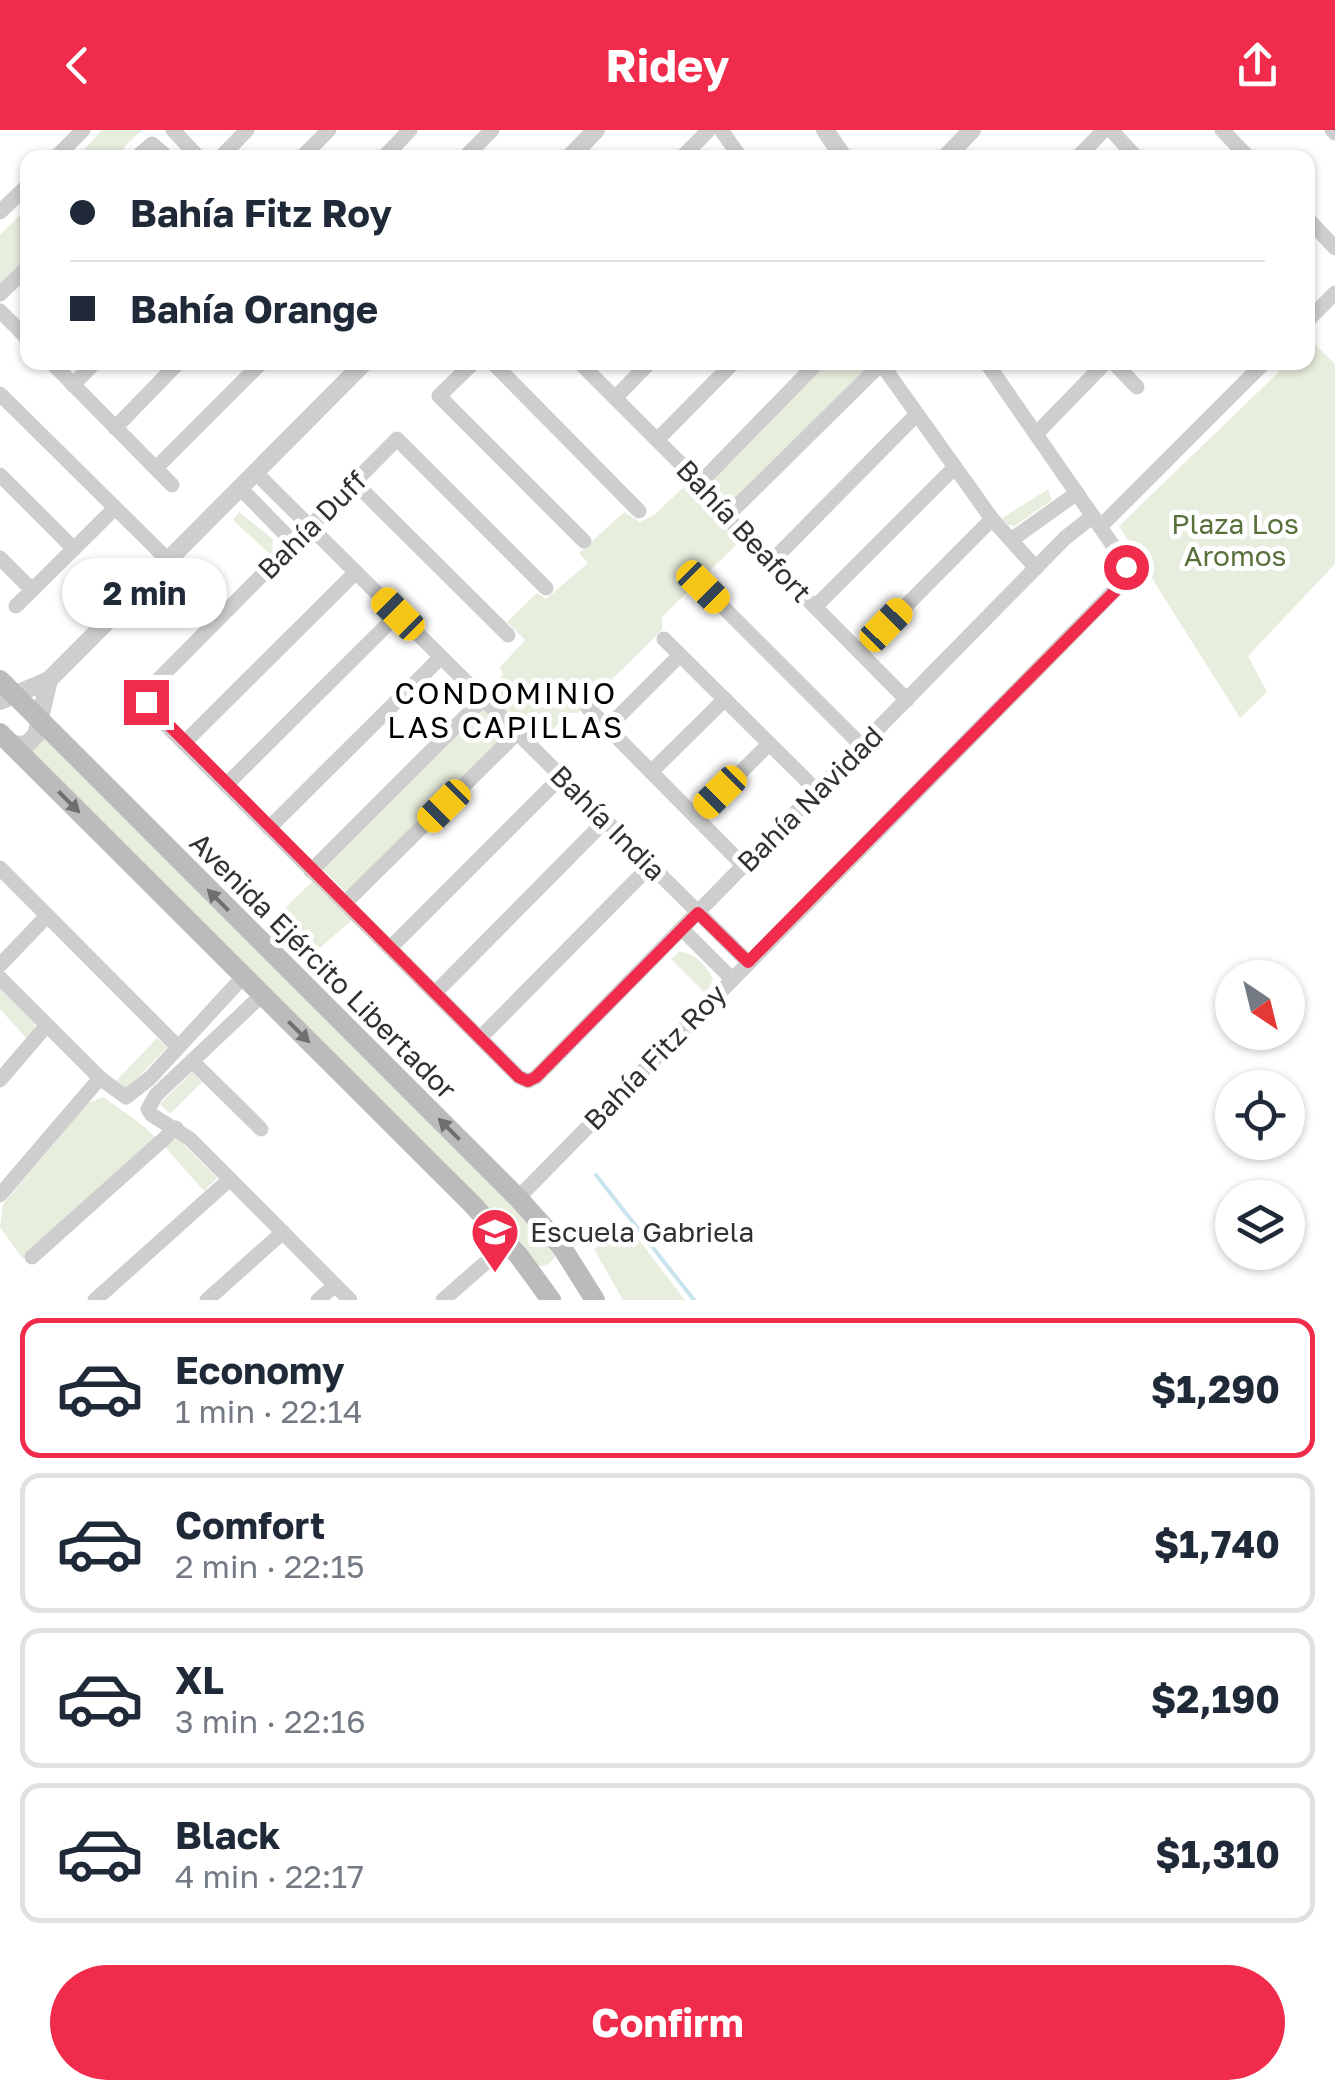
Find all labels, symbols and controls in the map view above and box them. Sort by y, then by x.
icon: back [50,38,105,93]
text: Ridey [606,38,729,92]
icon: share [1230,38,1285,93]
text: Bahía Fitz Roy [130,190,392,235]
text: Bahía Orange [130,286,378,331]
street label: Bahía Beafort [670,453,819,609]
street label: Bahía Duff [251,464,373,586]
park label: Plaza Los Aromos [1171,507,1299,572]
route start [1104,545,1149,590]
car [671,555,735,619]
callout: 2 min [64,557,228,627]
text: 2 min [103,574,186,612]
car [366,582,430,646]
car [854,593,918,657]
district label: CONDOMINIO LAS CAPILLAS [387,675,625,745]
route end [124,680,169,725]
street label: Bahía Navidad [730,719,889,878]
street label: Bahía India [544,758,673,887]
car [688,760,752,824]
car [412,774,476,838]
one-way arrow [56,790,80,813]
street label: Avenida Ejército Libertador [183,826,463,1106]
one-way arrow [206,888,230,912]
north arrow [1215,960,1305,1050]
map controls [1215,960,1305,1270]
street label: Bahía Fitz Roy [577,977,733,1136]
one-way arrow [286,1019,310,1043]
button: locate [1215,1070,1305,1160]
one-way arrow [437,1118,461,1141]
button: layers [1215,1180,1305,1270]
school or university icon: Escuela Gabriela [469,1206,521,1274]
place label: Escuela Gabriela [530,1215,754,1248]
icon: car [55,1343,145,1433]
text: Economy [175,1347,344,1392]
text: $1,290 [1151,1366,1280,1411]
text: 1 min · 22:14 [175,1392,362,1430]
icon: car [55,1498,145,1588]
text: Comfort [175,1502,325,1547]
text: $1,740 [1154,1521,1280,1566]
text: 2 min · 22:15 [175,1547,365,1585]
icon: car [55,1653,145,1743]
text: XL [175,1657,224,1702]
text: $2,190 [1151,1676,1280,1721]
text: 3 min · 22:16 [175,1702,366,1740]
icon: car [55,1808,145,1898]
text: Black [175,1812,280,1857]
text: $1,310 [1155,1831,1280,1876]
text: 4 min · 22:17 [175,1857,364,1895]
button: Confirm [50,1965,1285,2080]

